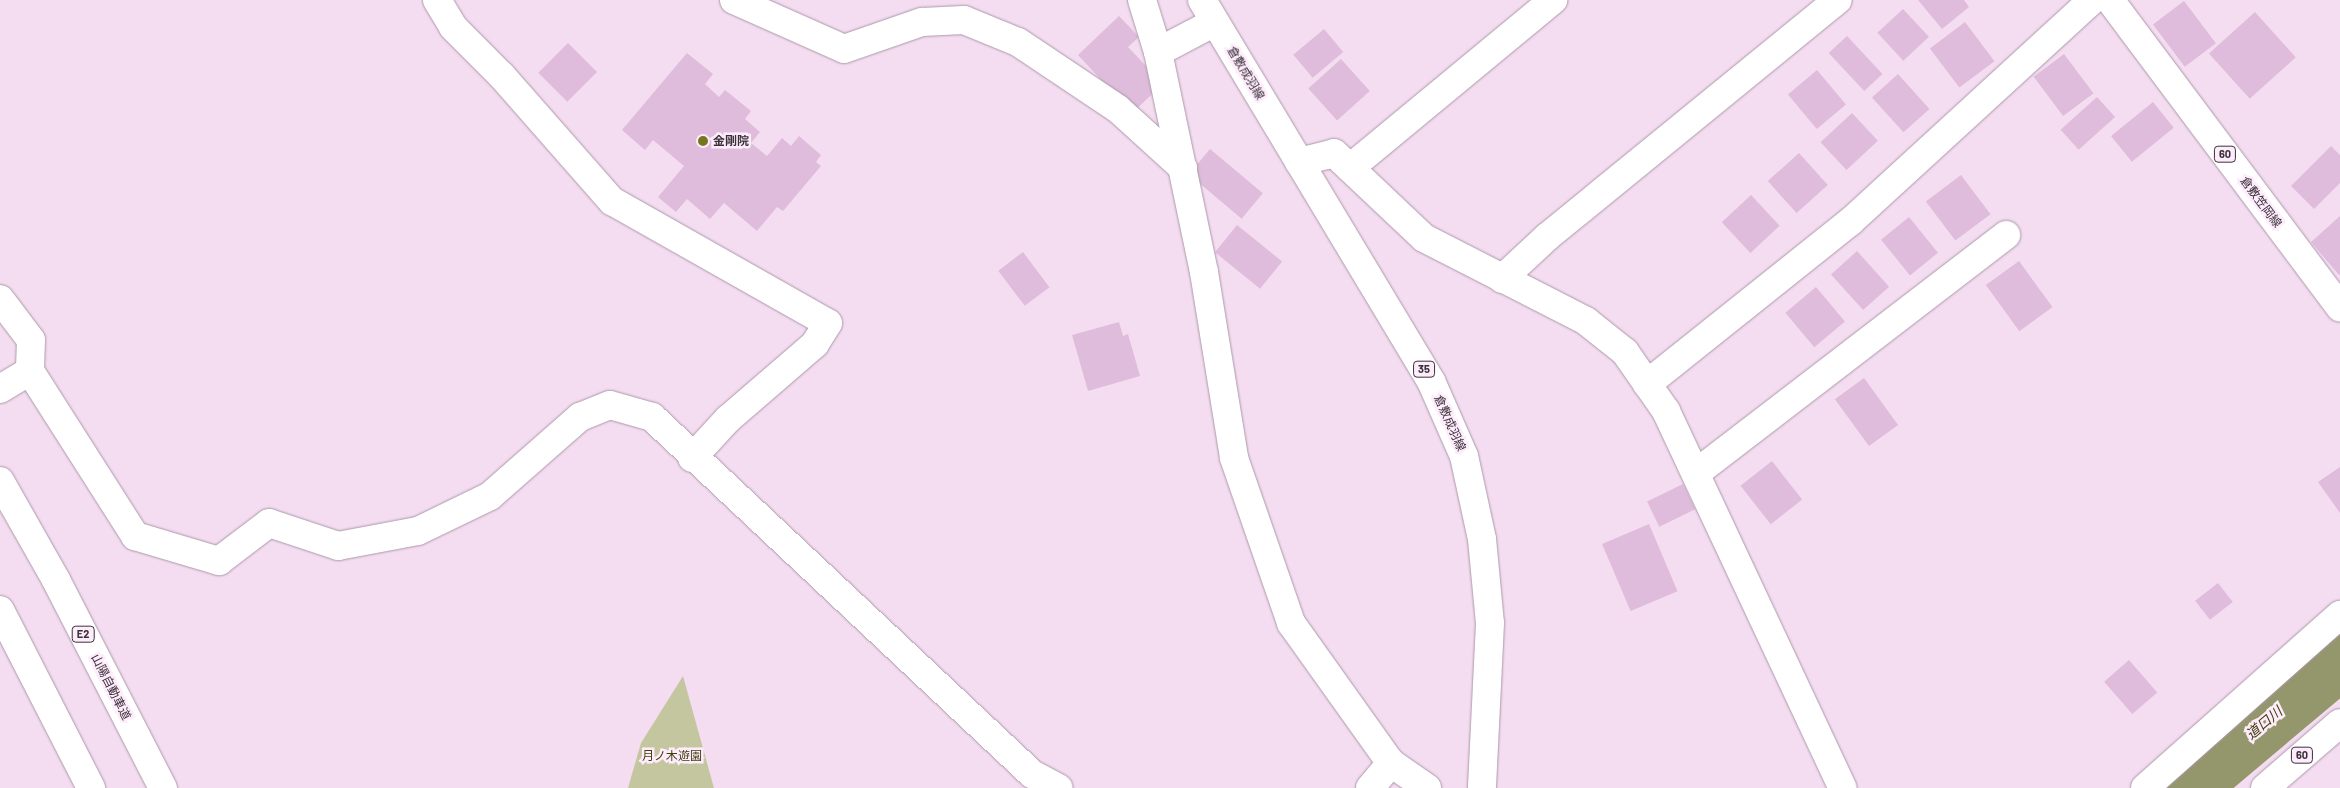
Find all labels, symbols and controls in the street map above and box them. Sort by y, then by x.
street label: 倉敷成羽線 [1224,44,1268,102]
place label: 金剛院 [713,134,749,148]
marker: 金剛院 [697,135,709,147]
road number: 60 [2214,146,2236,162]
street label: 倉敷笠岡線 [2237,174,2285,230]
road number: 35 [1413,360,1435,378]
street label: 倉敷成羽線 [1431,393,1469,453]
road number: E2 [70,626,96,642]
street label: 山陽自動車道 [88,652,134,722]
water label: 道口川 [2243,703,2285,743]
road number: 60 [2291,746,2313,764]
park label: 月ノ木遊園 [642,749,702,763]

